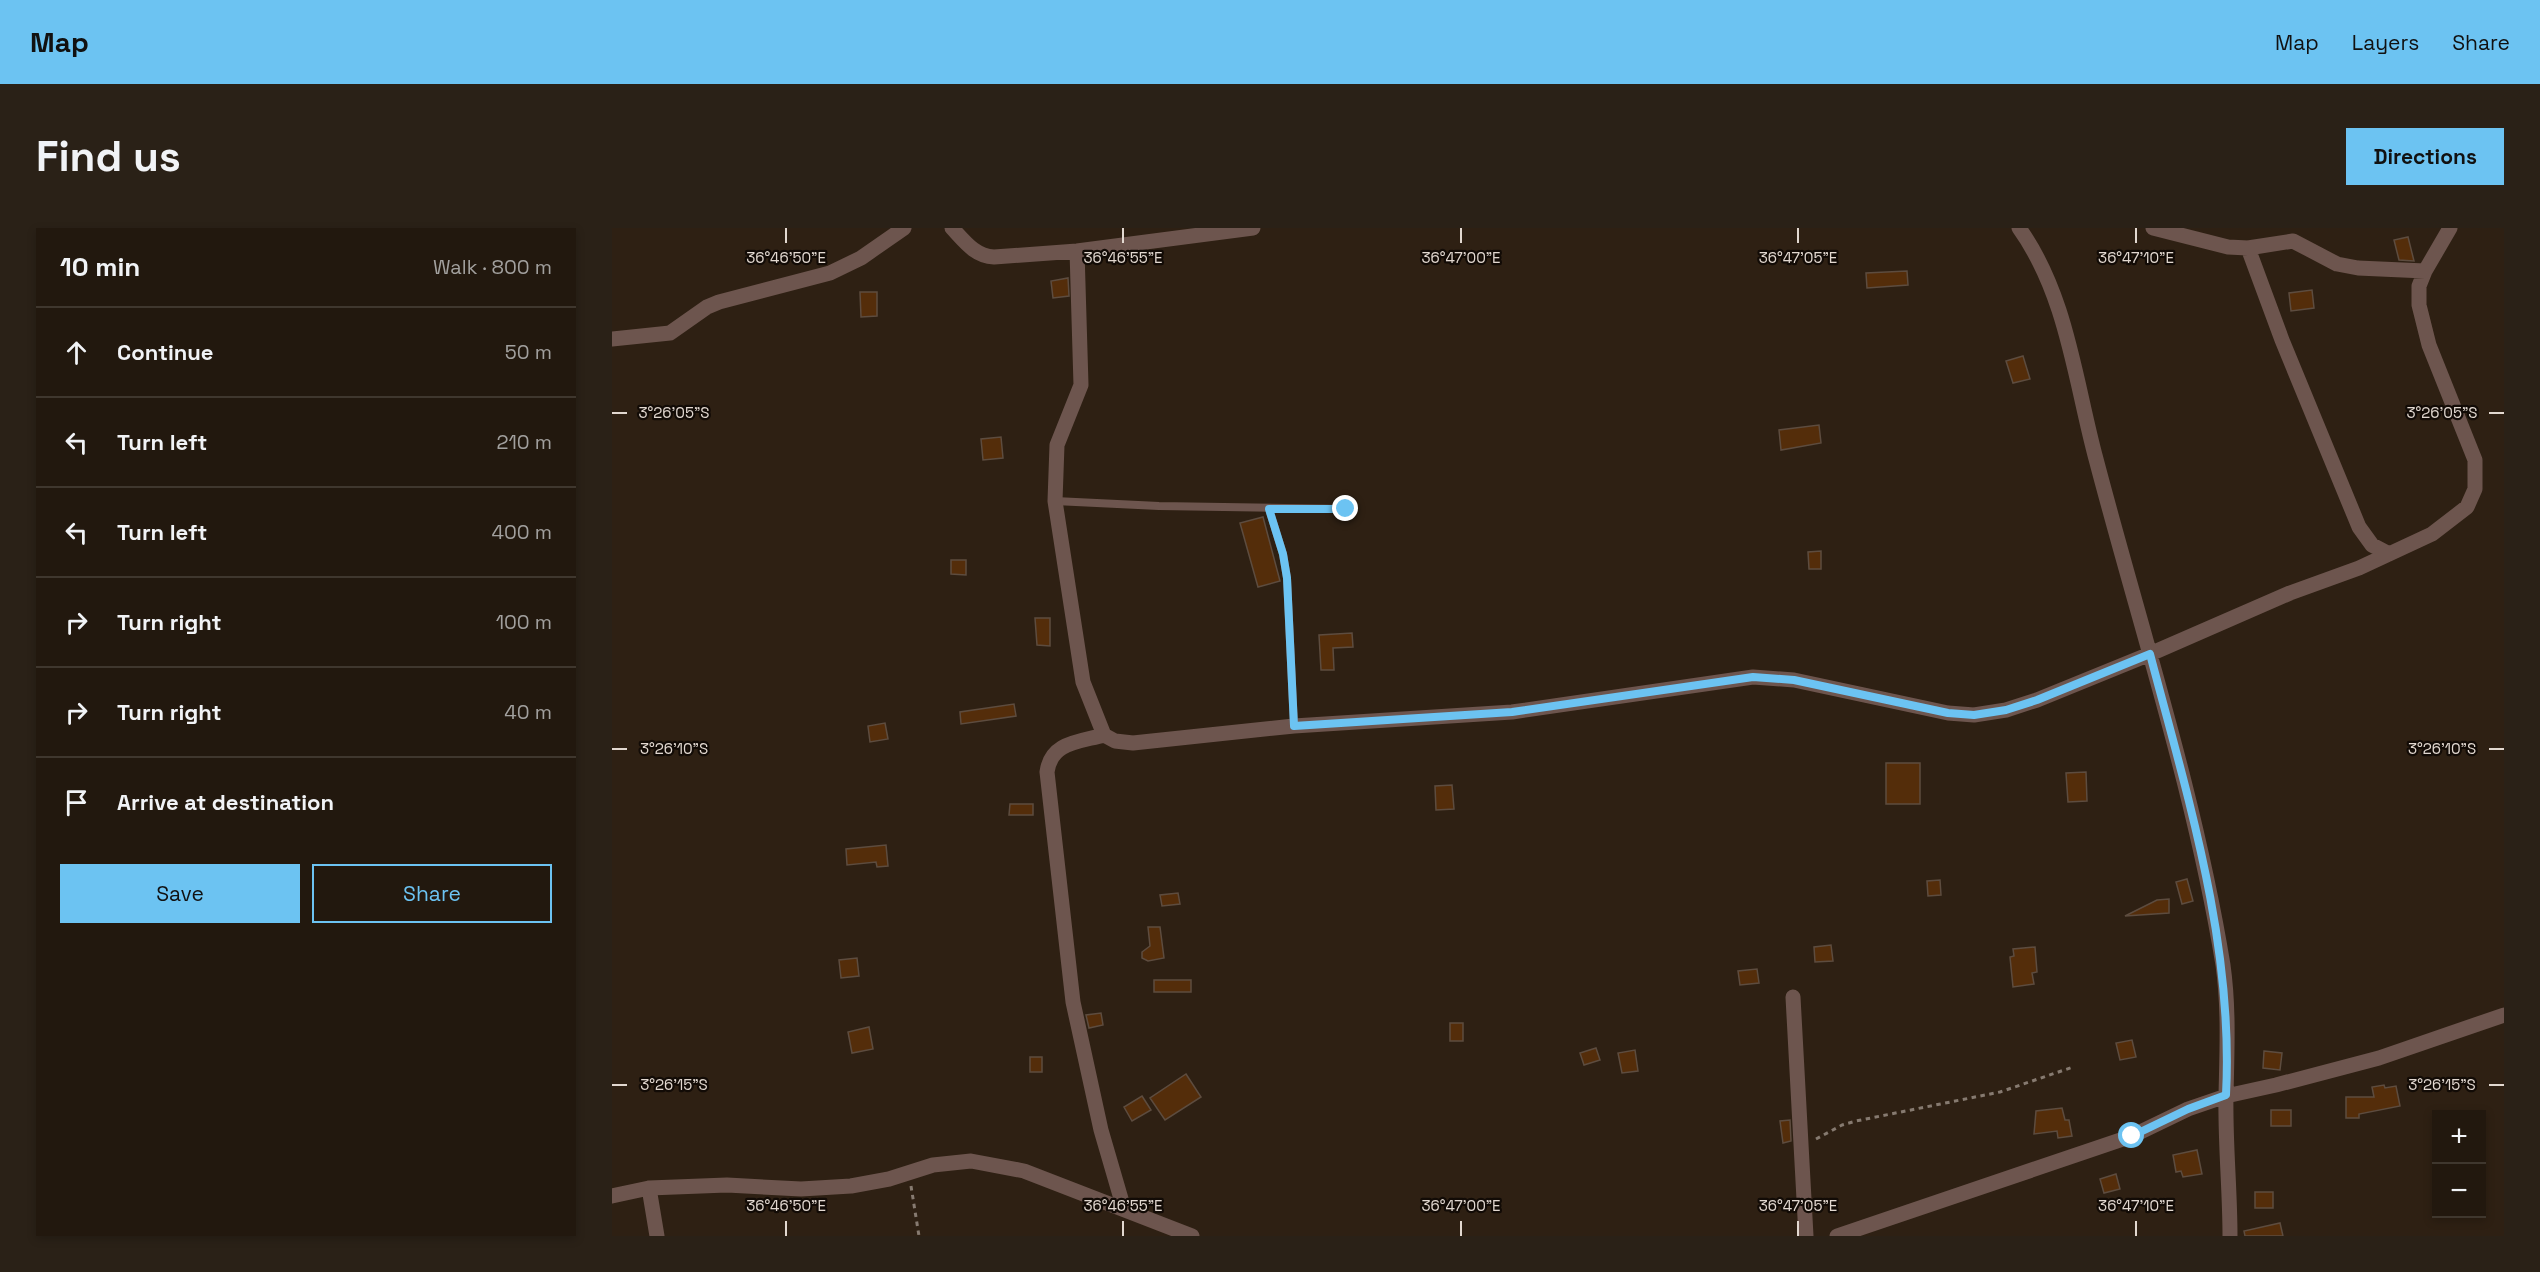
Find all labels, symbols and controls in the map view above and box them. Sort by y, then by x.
text: Map [30,24,89,60]
text: Map [2275,29,2319,56]
text: Layers [2352,29,2419,56]
text: Share [2452,29,2510,56]
button: Directions [2346,128,2504,185]
text: Find us [36,130,181,183]
text: 36°46'50"E [746,248,826,267]
text: 36°46'55"E [1083,248,1163,267]
text: 36°47'00"E [1421,248,1501,267]
text: 36°47'05"E [1759,248,1837,267]
text: 36°47'10"E [2098,248,2174,267]
text: 10 min [60,250,140,284]
text: Walk · 800 m [433,254,552,280]
icon: ahead [60,336,93,369]
text: Continue [117,338,213,366]
text: 50 m [505,339,552,365]
text: 3°26'05"S [639,403,709,422]
text: 3°26'05"S [2407,403,2477,422]
icon: left [60,426,93,459]
text: Turn left [117,428,207,456]
text: 210 m [496,429,552,455]
route end [1332,495,1358,521]
icon: left [60,516,93,549]
text: Turn left [117,518,207,546]
text: 400 m [492,519,552,545]
icon: right [60,606,93,639]
text: Turn right [117,608,222,636]
text: 100 m [496,609,552,635]
icon: right [60,696,93,729]
text: Turn right [117,698,222,726]
text: 40 m [504,699,552,725]
text: 3°26'10"S [640,739,708,758]
text: 3°26'10"S [2408,739,2476,758]
icon: arrive [60,786,93,819]
text: Arrive at destination [117,788,334,816]
button: Save [60,864,300,923]
button: Share [312,864,552,923]
text: 3°26'15"S [640,1075,708,1094]
text: 3°26'15"S [2408,1075,2476,1094]
map controls [2432,1110,2486,1218]
button: + [2432,1110,2486,1164]
route start [2118,1122,2144,1148]
button: − [2432,1164,2486,1218]
text: 36°46'50"E [746,1196,826,1215]
text: 36°46'55"E [1083,1196,1163,1215]
text: 36°47'00"E [1421,1196,1501,1215]
text: 36°47'05"E [1759,1196,1837,1215]
text: 36°47'10"E [2098,1196,2174,1215]

